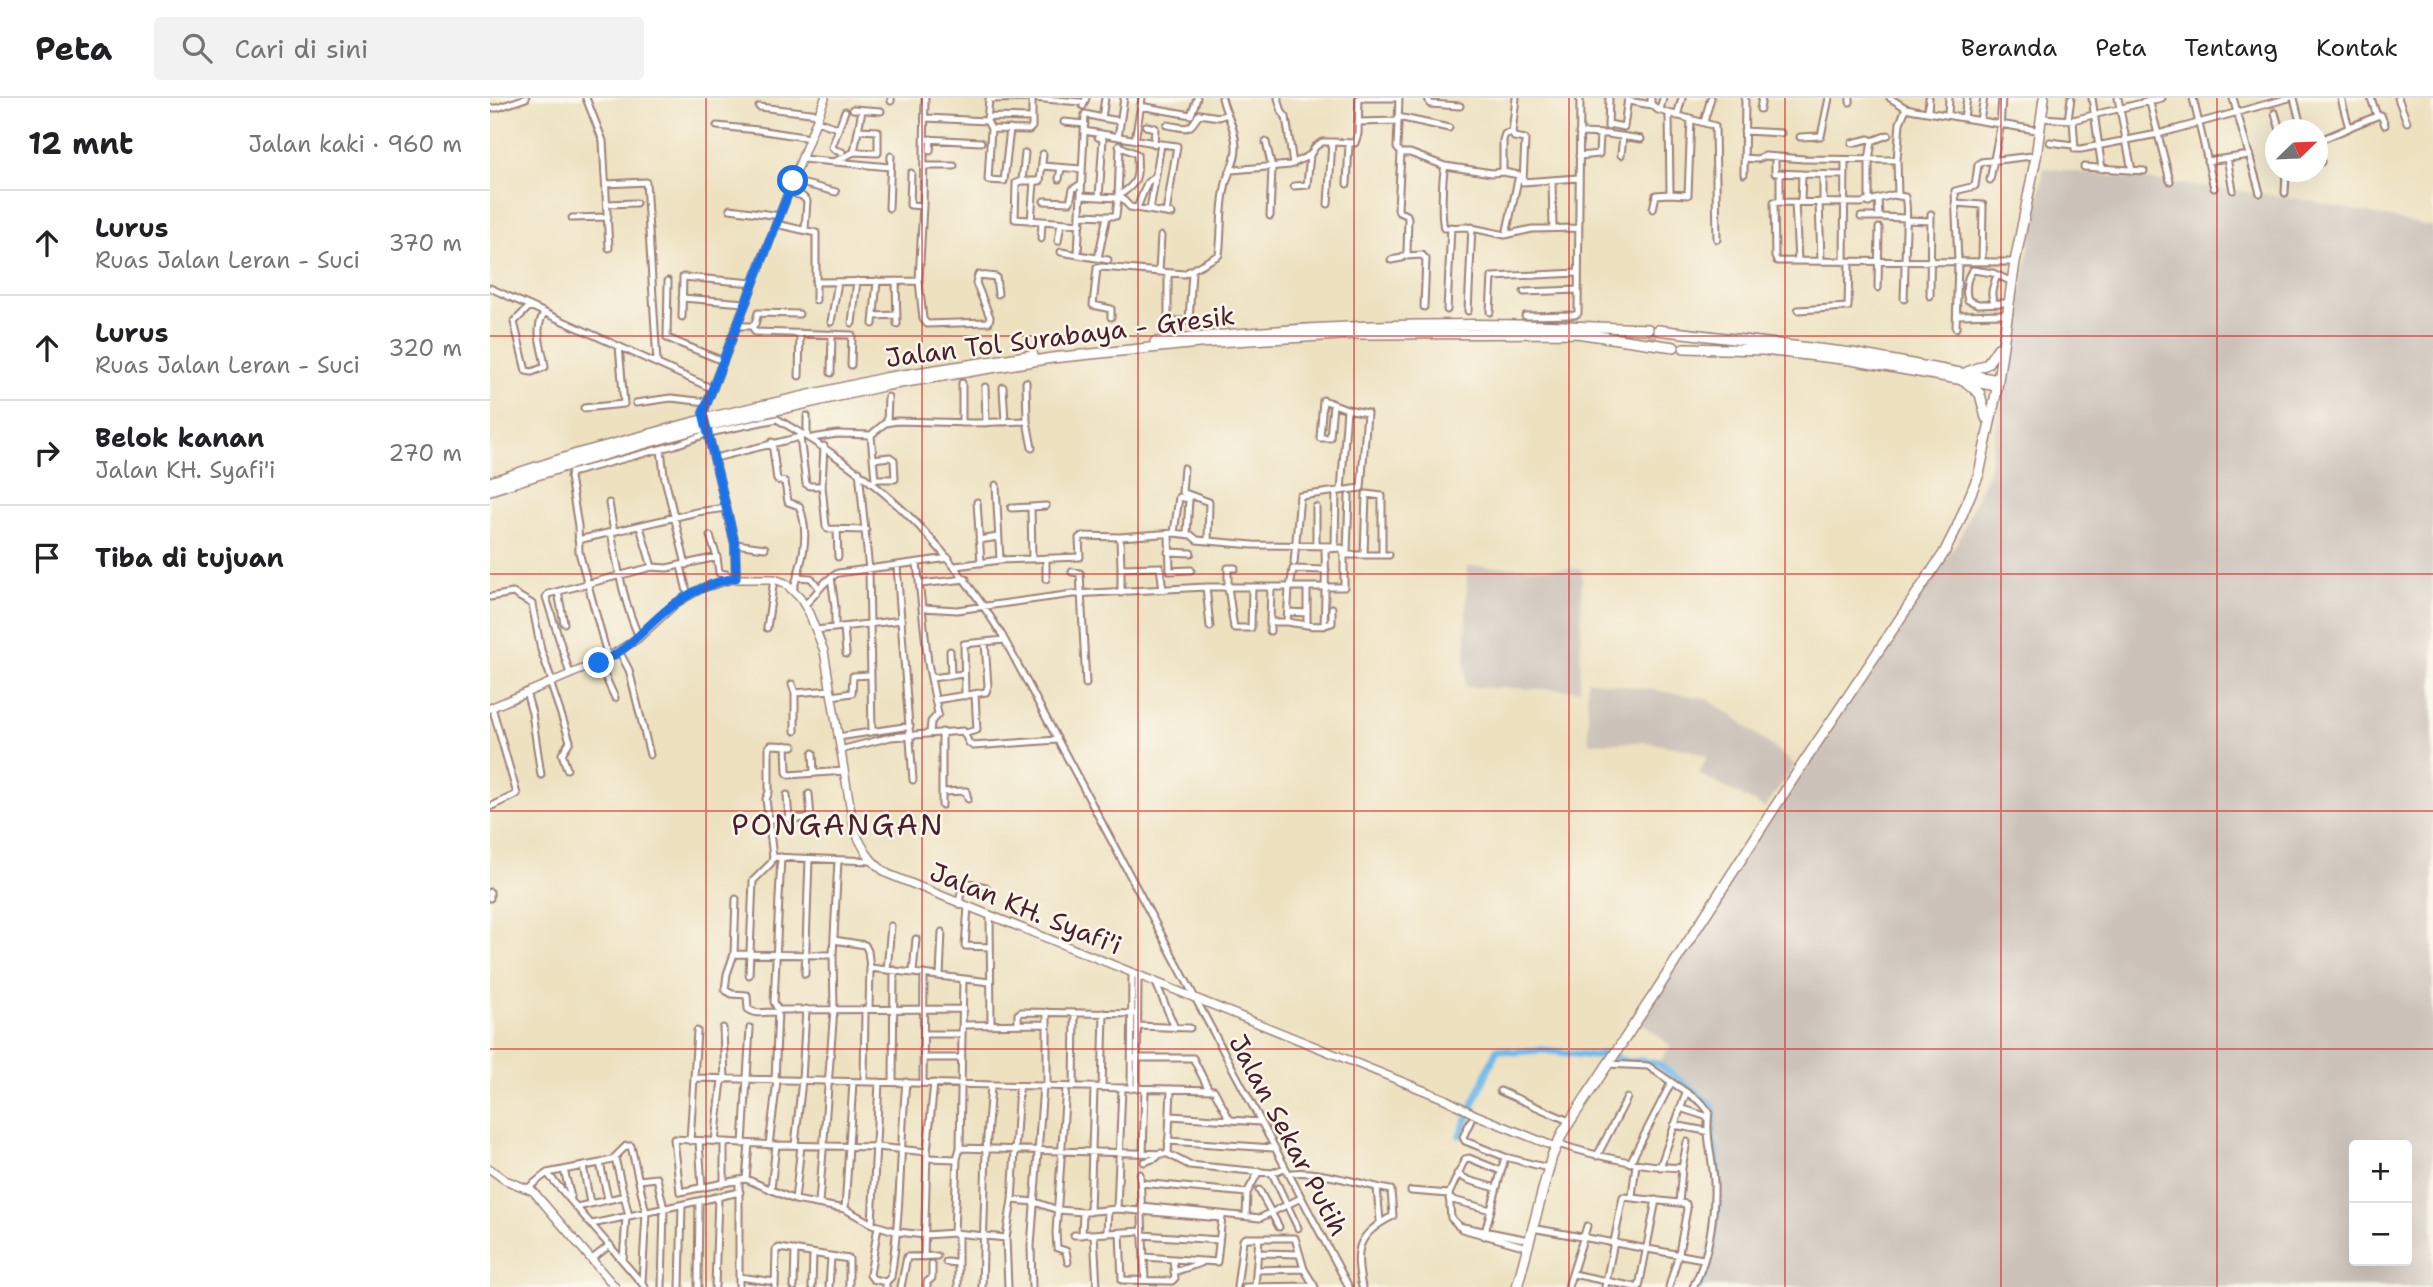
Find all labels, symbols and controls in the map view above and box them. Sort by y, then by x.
search box [154,17,644,80]
text: Peta [35,26,112,71]
icon: search [178,29,216,67]
text: Cari di sini [234,31,368,66]
text: Beranda [1961,32,2057,64]
text: Peta [2095,32,2146,64]
text: Tentang [2184,32,2278,64]
text: Kontak [2316,32,2398,64]
north arrow [2265,119,2328,182]
text: 12 mnt [28,123,133,164]
text: Jalan kaki · 960 m [248,129,462,159]
route start [777,165,808,196]
text: Lurus [95,210,168,245]
icon: ahead [28,224,66,262]
text: 370 m [389,228,462,258]
text: Ruas Jalan Leran - Suci [95,245,360,275]
street label: Jalan Tol Surabaya - Gresik [883,297,1237,375]
text: Lurus [95,315,168,350]
icon: ahead [28,329,66,367]
text: 320 m [388,333,462,363]
text: Ruas Jalan Leran - Suci [95,350,360,380]
text: Belok kanan [95,420,264,455]
icon: right [28,434,66,472]
text: 270 m [388,438,462,468]
text: Jalan KH. Syafi'i [95,455,276,485]
icon: arrive [28,539,66,577]
text: Tiba di tujuan [95,540,284,575]
route end [583,647,614,678]
district label: PONGANGAN [731,804,945,845]
street label: Jalan KH. Syafi'i [925,854,1127,962]
street label: Jalan Sekar Putih [1221,1028,1357,1242]
map controls [2349,1140,2412,1266]
button: + [2349,1140,2412,1203]
button: − [2349,1203,2412,1266]

